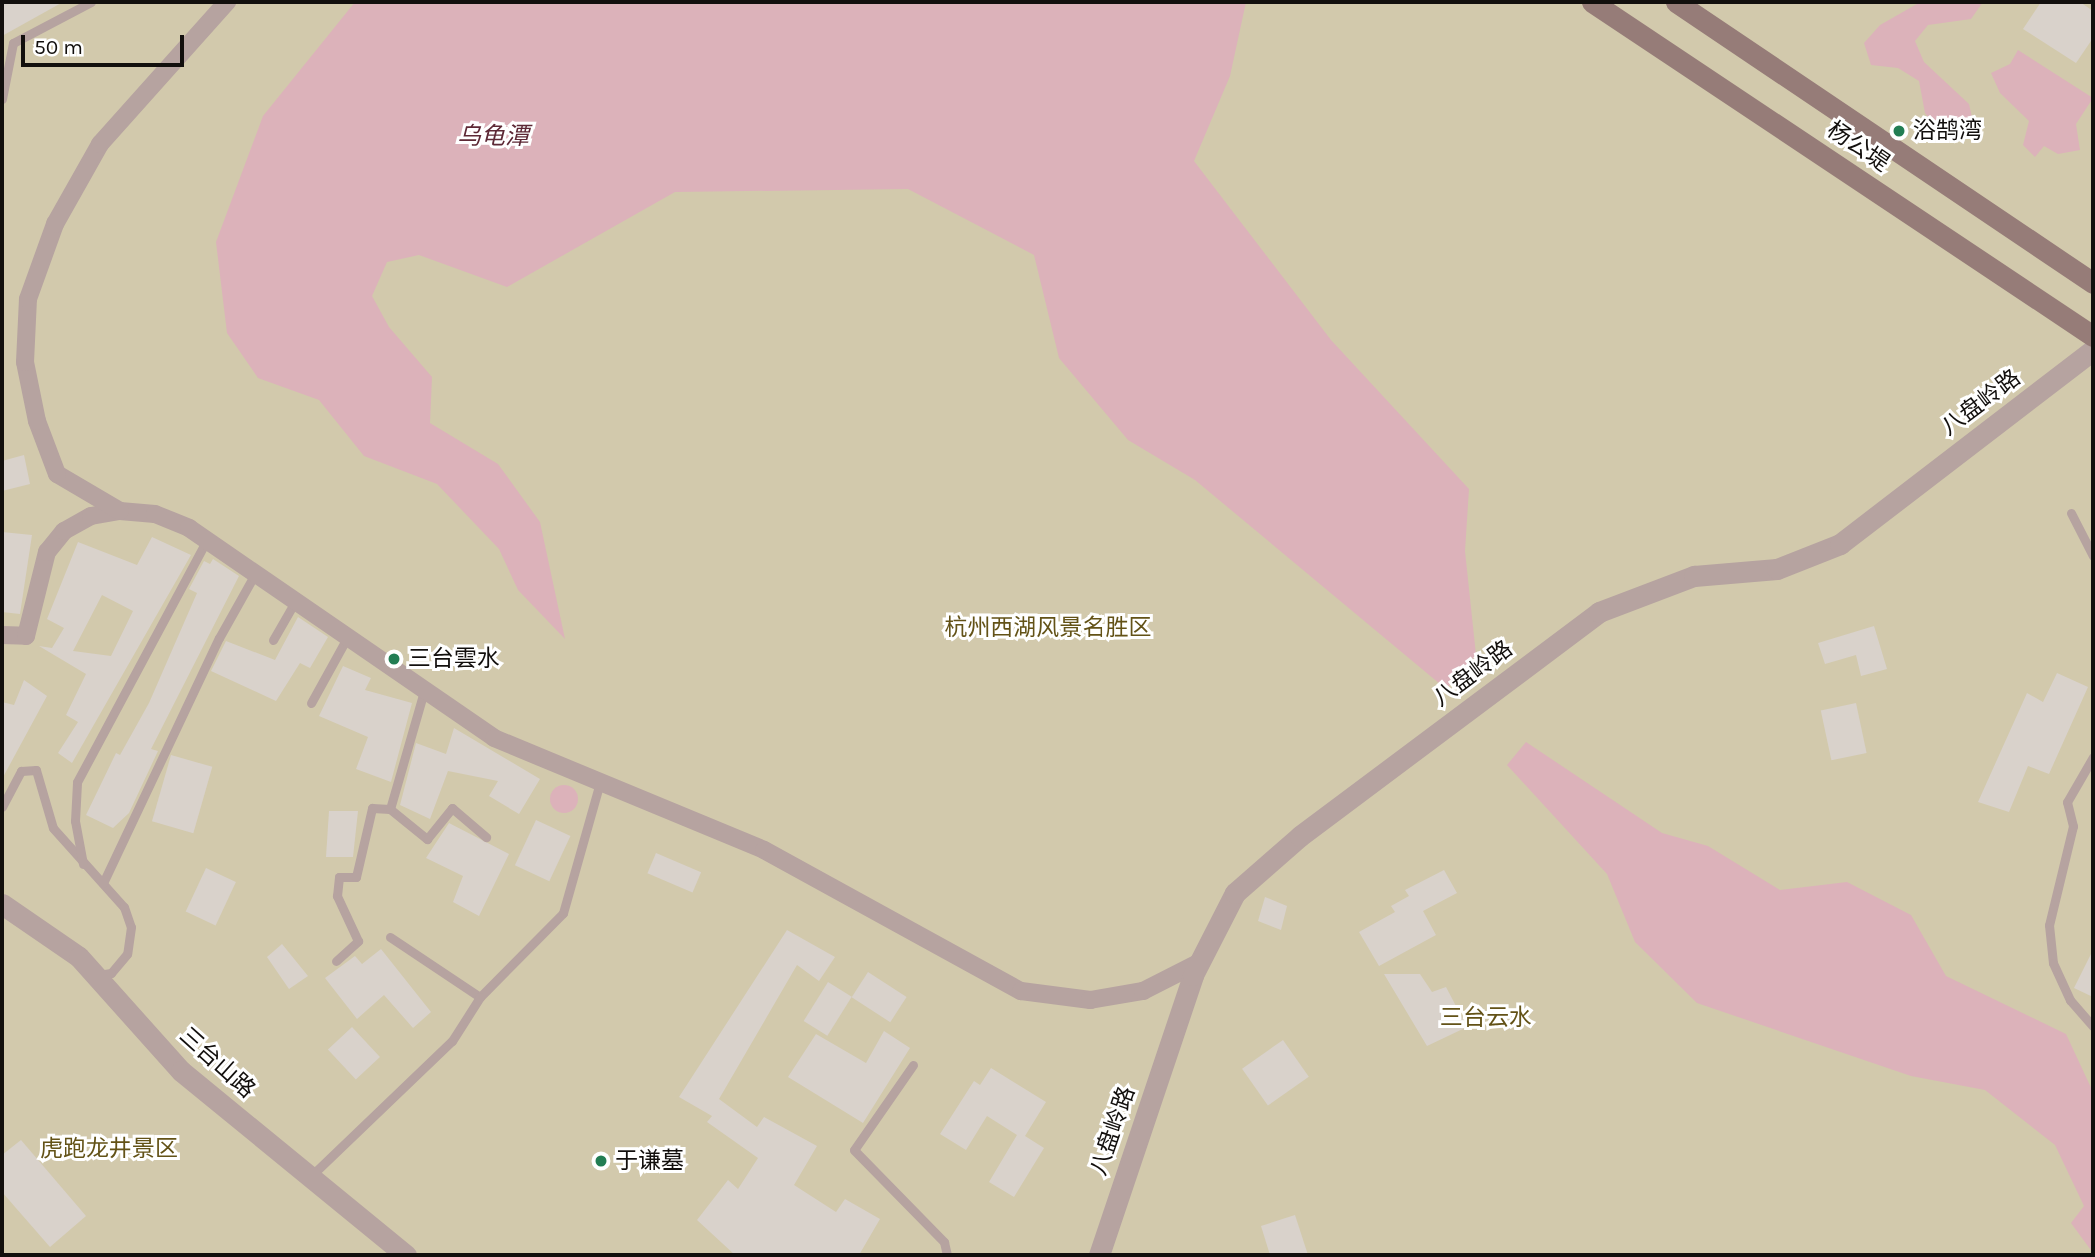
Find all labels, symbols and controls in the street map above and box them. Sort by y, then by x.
scale bar [24,21,187,65]
text: 50 m [34,35,83,59]
street label: 杨公堤 [1822,116,1894,178]
place label: 浴鹄湾 [1913,117,1982,145]
water label: 乌龟潭 [457,123,529,151]
marker: 浴鹄湾 [1891,123,1907,139]
street label: 八盘岭路 [1936,364,2026,442]
park label: 杭州西湖风景名胜区 [945,614,1151,642]
street label: 八盘岭路 [1428,635,1518,713]
place label: 三台雲水 [408,645,500,673]
marker: 三台雲水 [386,651,402,667]
park label: 三台云水 [1440,1004,1532,1032]
street label: 三台山路 [174,1022,260,1104]
street label: 八盘岭路 [1085,1083,1141,1179]
park label: 虎跑龙井景区 [40,1135,178,1163]
place label: 于谦墓 [615,1147,684,1175]
marker: 于谦墓 [593,1153,609,1169]

